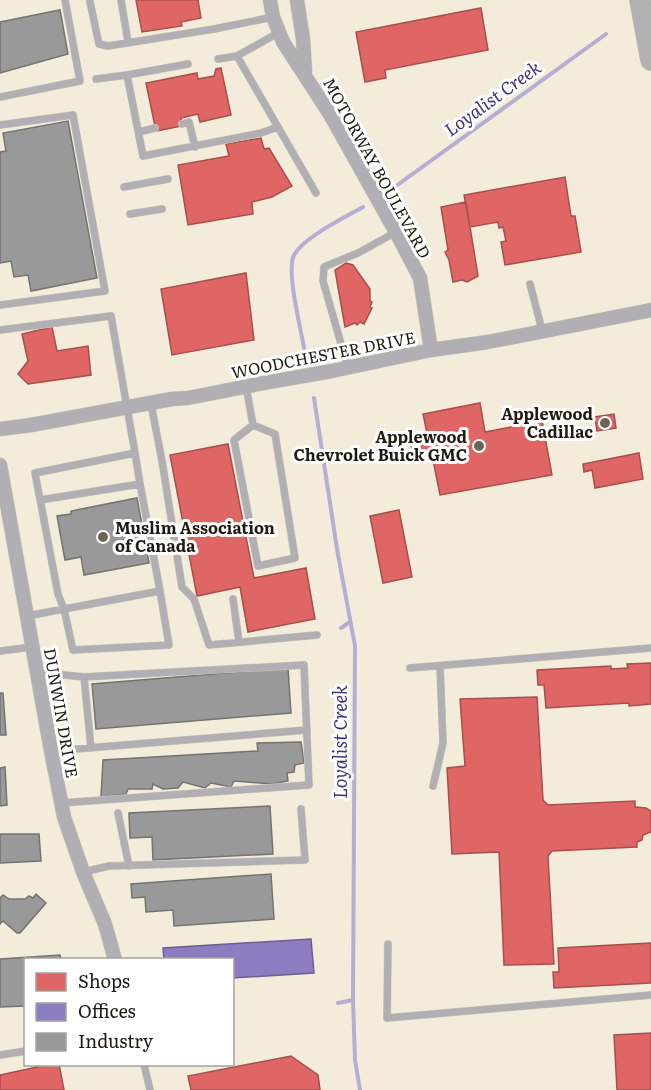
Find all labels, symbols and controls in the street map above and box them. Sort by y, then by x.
water label: Loyalist Creek [438,53,546,142]
street label: MOTORWAY BOULEVARD [318,73,438,262]
street label: WOODCHESTER DRIVE [229,324,417,384]
place label: Applewood Cadillac [501,401,593,443]
marker: Applewood Cadillac [598,416,612,430]
place label: Applewood Chevrolet Buick GMC [294,424,467,466]
marker: Applewood Chevrolet Buick GMC [472,439,486,453]
place label: Muslim Association of Canada [115,515,275,557]
marker: Muslim Association of Canada [96,530,110,544]
street label: DUNWIN DRIVE [39,646,85,780]
water label: Loyalist Creek [326,685,353,799]
legend [24,958,234,1066]
text: Shops [78,967,130,994]
text: Offices [78,997,136,1024]
text: Industry [78,1027,154,1054]

